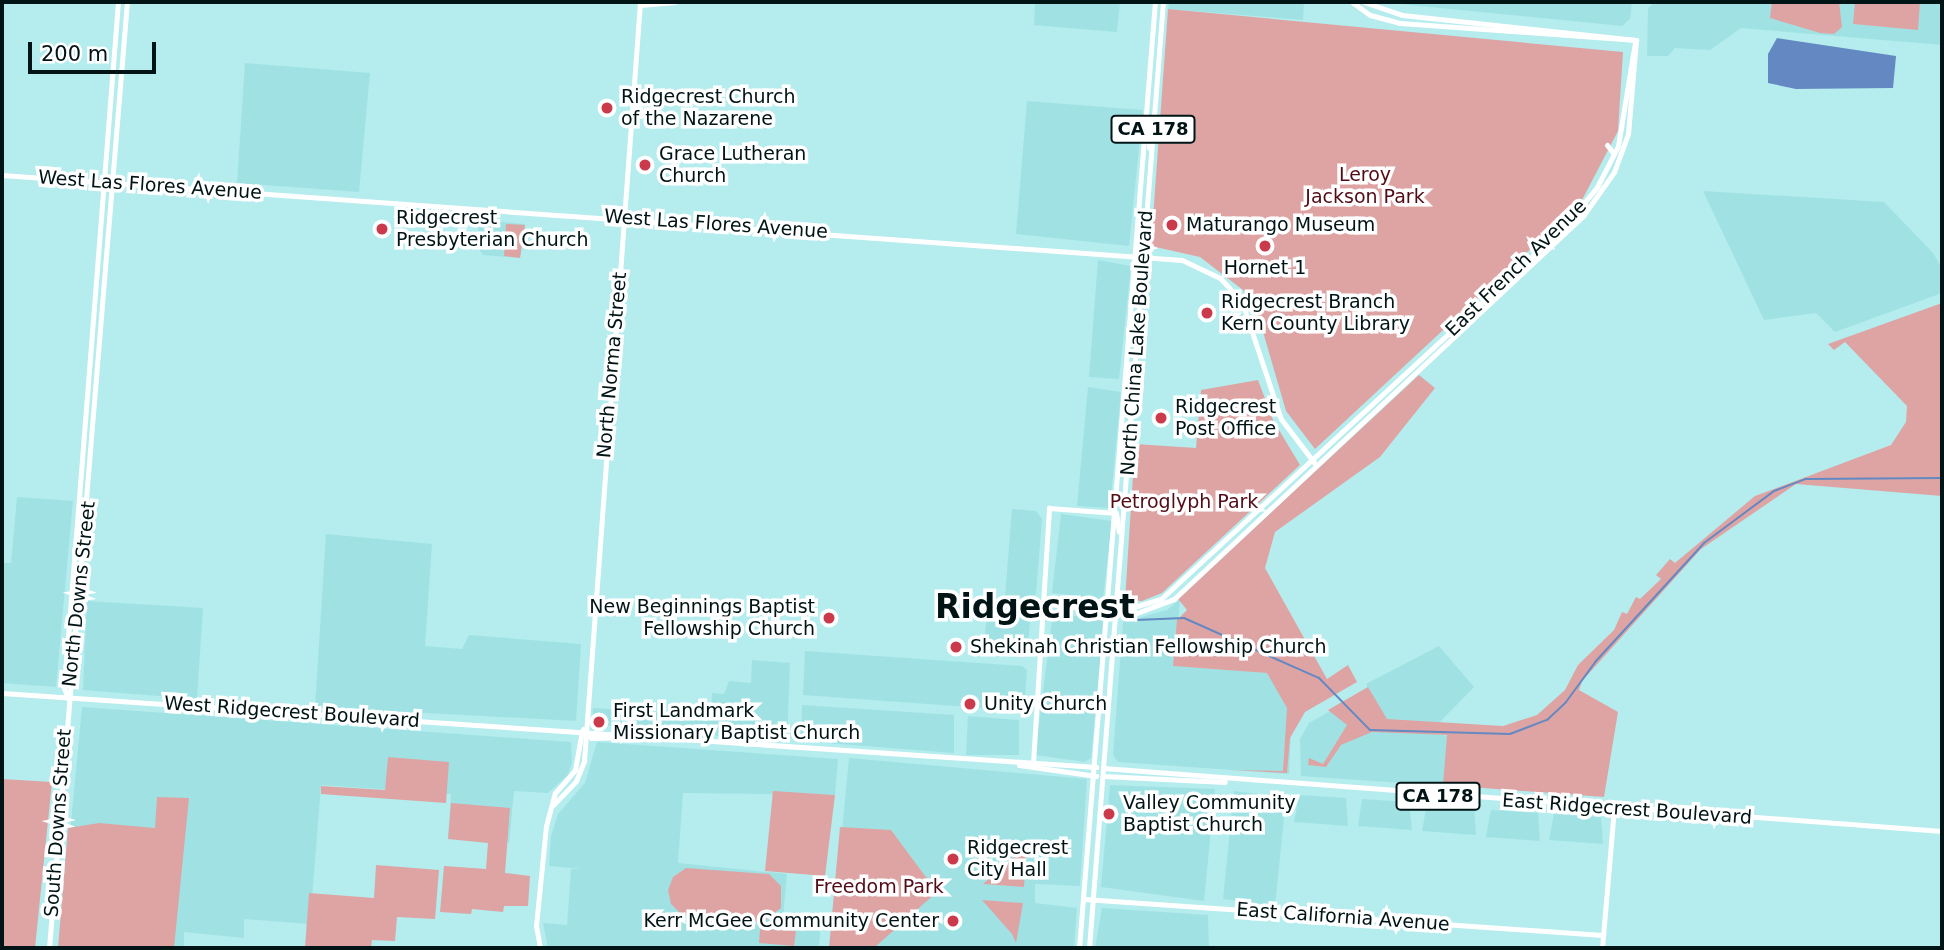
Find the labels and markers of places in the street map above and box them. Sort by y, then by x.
place label: Ridgecrest Church of the Nazarene [621,86,795,130]
marker: Ridgecrest Church of the Nazarene [599,100,615,116]
place label: Grace Lutheran Church [659,143,806,187]
marker: Grace Lutheran Church [637,157,653,173]
place label: Ridgecrest Presbyterian Church [396,207,589,251]
place label: Maturango Museum [1186,214,1375,236]
marker: Maturango Museum [1164,217,1180,233]
marker: Ridgecrest Presbyterian Church [374,221,390,237]
marker: Hornet 1 [1257,238,1273,254]
place label: Hornet 1 [1224,257,1306,279]
place label: Ridgecrest Branch Kern County Library [1221,291,1410,335]
marker: Ridgecrest Branch Kern County Library [1199,305,1215,321]
place label: Ridgecrest Post Office [1175,396,1276,440]
marker: Ridgecrest Post Office [1153,410,1169,426]
place label: New Beginnings Baptist Fellowship Church [589,596,815,640]
marker: New Beginnings Baptist Fellowship Church [821,610,837,626]
place label: Shekinah Christian Fellowship Church [970,636,1326,658]
marker: Shekinah Christian Fellowship Church [948,639,964,655]
place label: Unity Church [984,693,1107,715]
marker: Unity Church [962,696,978,712]
place label: First Landmark Missionary Baptist Church [613,700,860,744]
marker: First Landmark Missionary Baptist Church [591,714,607,730]
place label: Valley Community Baptist Church [1123,792,1296,836]
marker: Valley Community Baptist Church [1101,806,1117,822]
place label: Ridgecrest City Hall [967,837,1068,881]
marker: Ridgecrest City Hall [945,851,961,867]
place label: Kerr McGee Community Center [644,910,939,932]
marker: Kerr McGee Community Center [945,913,961,929]

